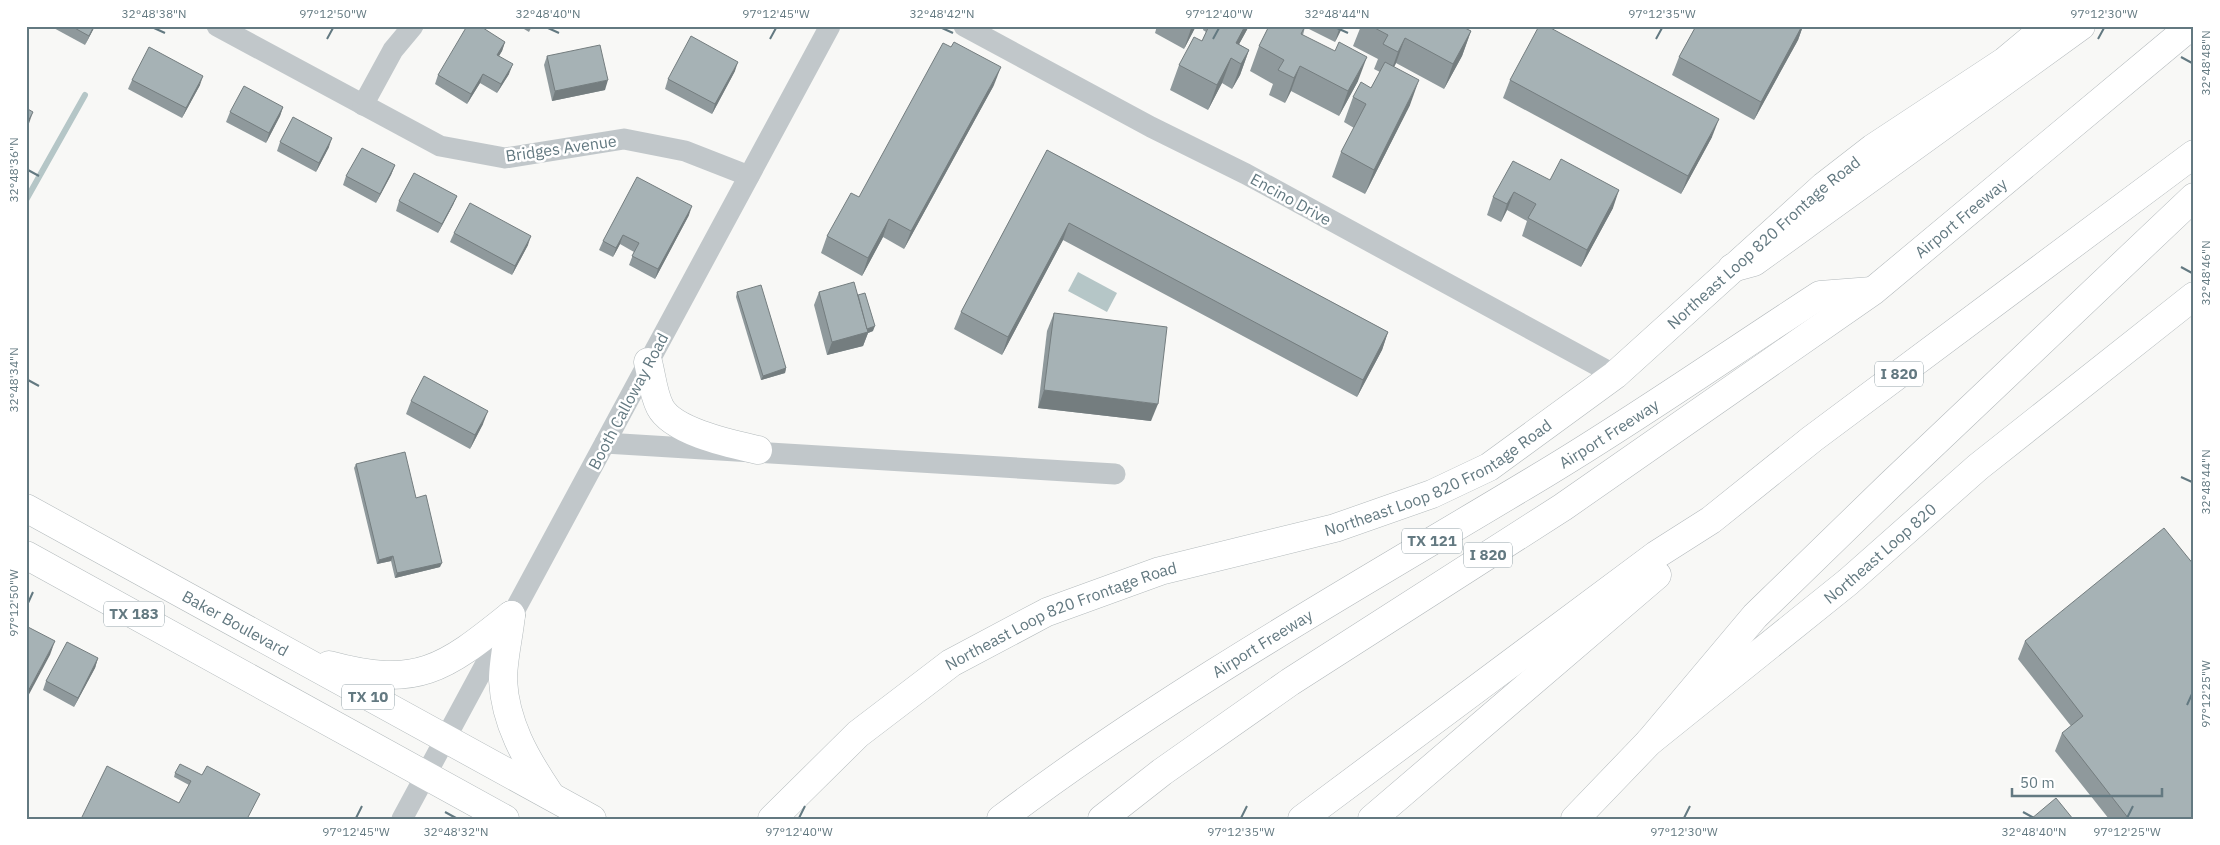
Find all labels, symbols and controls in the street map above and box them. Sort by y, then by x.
text: 32°48'38"N [121,6,187,21]
text: 97°12'50"W [299,6,367,21]
text: 32°48'40"N [515,6,581,21]
text: 97°12'45"W [742,6,810,21]
text: 32°48'42"N [909,6,975,21]
text: 97°12'40"W [1185,6,1253,21]
text: 32°48'44"N [1304,6,1370,21]
text: 97°12'35"W [1628,6,1696,21]
text: 97°12'30"W [2070,6,2138,21]
text: 32°48'48"N [2198,30,2213,96]
street label: Bridges Avenue [504,130,618,166]
text: 32°48'36"N [6,137,21,203]
street label: Northeast Loop 820 Frontage Road [1663,152,1864,333]
street label: Encino Drive [1247,169,1335,230]
street label: Airport Freeway [1910,174,2011,262]
text: 32°48'46"N [2198,240,2213,306]
street label: Booth Calloway Road [583,329,673,473]
text: 32°48'34"N [6,347,21,413]
road number: I 820 [1875,362,1923,386]
street label: Airport Freeway [1555,394,1662,473]
street label: Northeast Loop 820 Frontage Road [1322,415,1555,540]
text: 32°48'44"N [2198,449,2213,515]
street label: Northeast Loop 820 [1819,499,1940,608]
road number: TX 121 [1402,528,1462,554]
road number: I 820 [1464,542,1512,568]
street label: Northeast Loop 820 Frontage Road [941,557,1179,674]
text: 97°12'50"W [6,569,21,637]
street label: Baker Boulevard [179,586,292,660]
road number: TX 183 [104,602,164,626]
street label: Airport Freeway [1208,605,1316,682]
text: 97°12'25"W [2198,660,2213,728]
road number: TX 10 [342,684,394,710]
scale bar [2012,765,2162,797]
text: 50 m [2020,773,2055,792]
text: 97°12'45"W [322,824,390,839]
text: 32°48'32"N [423,824,489,839]
text: 97°12'40"W [765,824,833,839]
text: 97°12'35"W [1207,824,1275,839]
text: 97°12'30"W [1650,824,1718,839]
text: 32°48'40"N [2001,824,2067,839]
text: 97°12'25"W [2093,824,2161,839]

